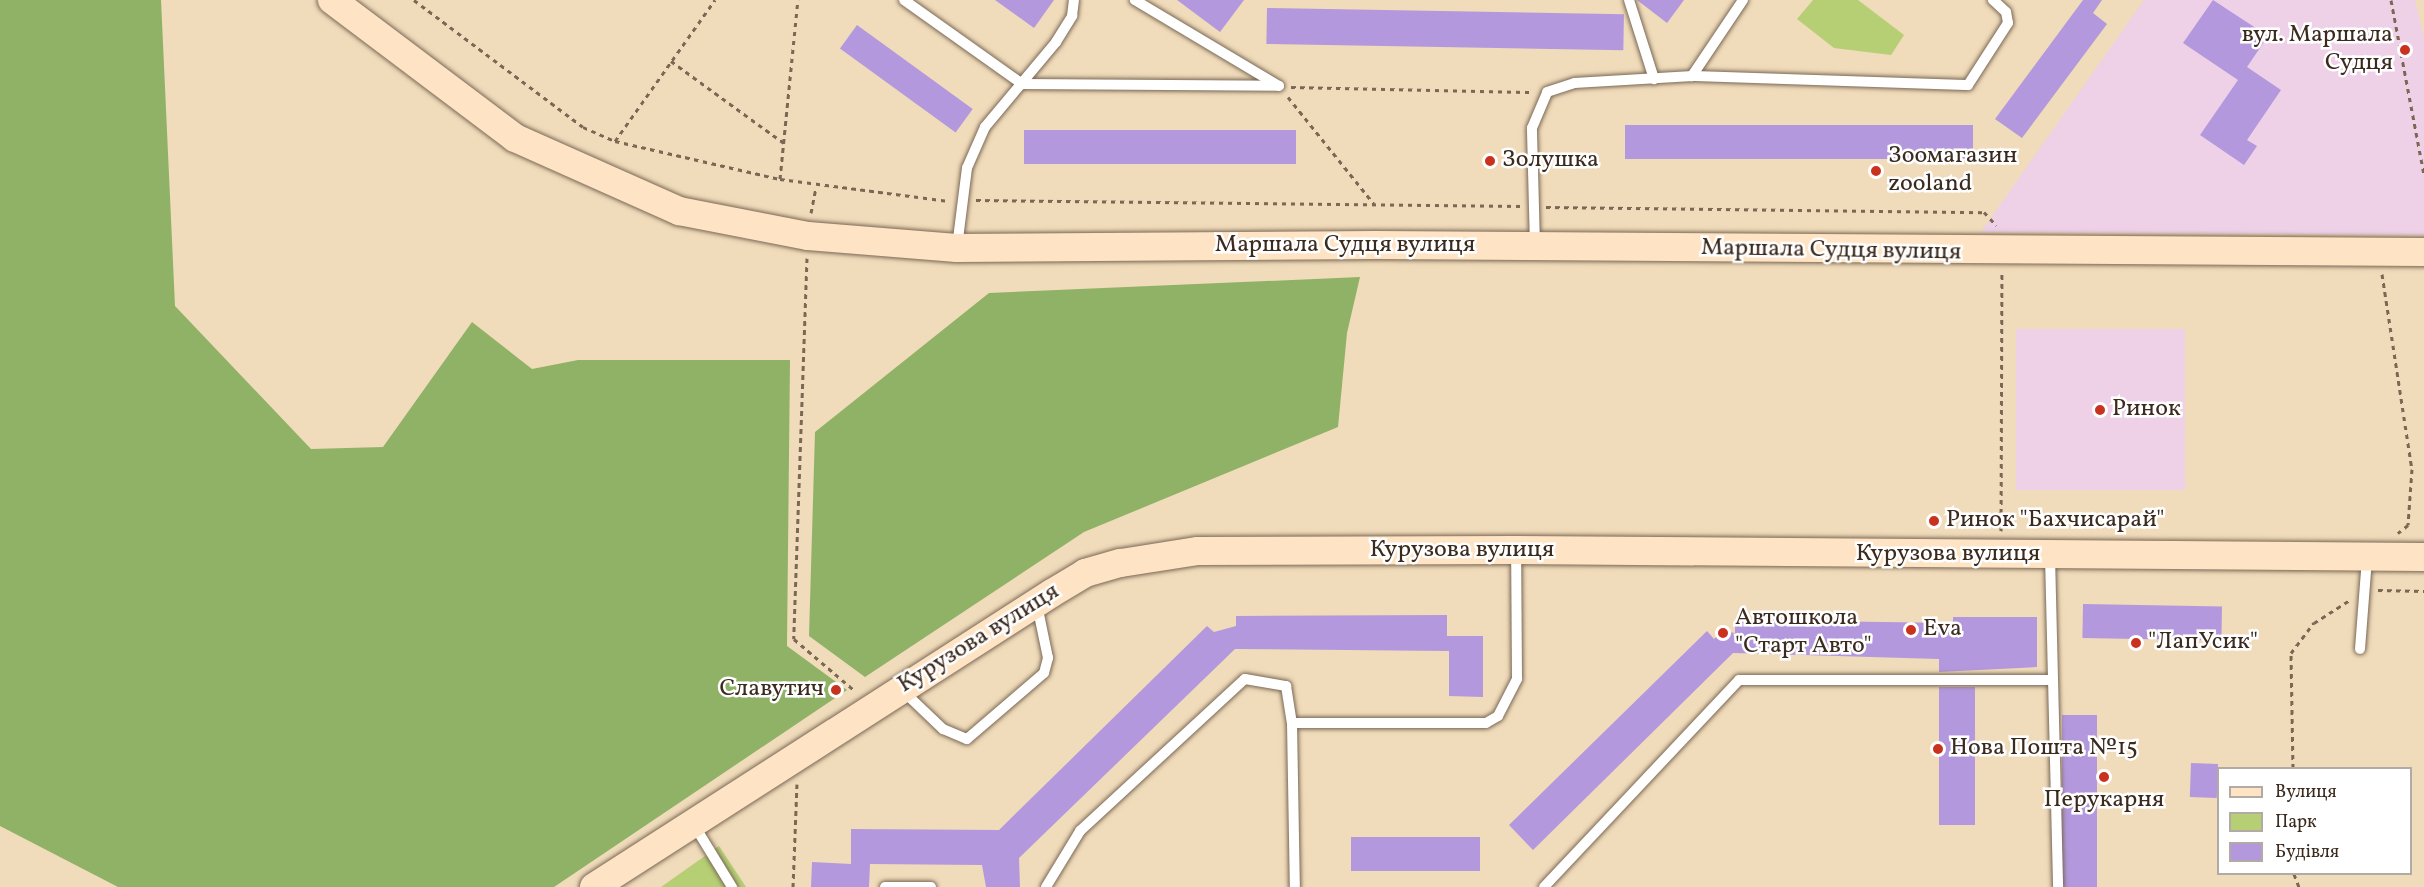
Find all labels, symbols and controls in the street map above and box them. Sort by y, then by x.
place label: вул. Маршала Судця [2242,22,2393,78]
marker: вул. Маршала Судця [2398,43,2412,57]
place label: Зоомагазин zooland [1888,143,2017,199]
place label: Золушка [1502,147,1599,175]
marker: Золушка [1483,154,1497,168]
marker: Зоомагазин zooland [1869,164,1883,178]
street label: Маршала Судця вулиця [1215,232,1475,260]
street label: Маршала Судця вулиця [1701,234,1961,268]
place label: Ринок [2112,396,2181,424]
marker: Ринок [2093,403,2107,417]
place label: Ринок "Бахчисарай" [1946,507,2165,535]
marker: Ринок "Бахчисарай" [1927,514,1941,528]
street label: Курузова вулиця [1370,537,1554,565]
street label: Курузова вулиця [1856,541,2040,569]
street label: Курузова вулиця [893,578,1065,700]
place label: Автошкола "Старт Авто" [1735,605,1872,661]
place label: Eva [1923,616,1962,644]
marker: Eva [1904,623,1918,637]
marker: Автошкола "Старт Авто" [1716,626,1730,640]
place label: "ЛапУсик" [2148,629,2258,657]
marker: "ЛапУсик" [2129,636,2143,650]
place label: Славутич [719,676,824,704]
marker: Славутич [829,683,843,697]
place label: Нова Пошта №15 [1950,735,2138,763]
marker: Нова Пошта №15 [1931,742,1945,756]
legend [2217,767,2412,875]
marker: Перукарня [2097,770,2111,784]
text: Вулиця [2275,780,2337,805]
place label: Перукарня [2044,787,2164,815]
text: Парк [2275,810,2317,835]
text: Будівля [2275,840,2339,865]

